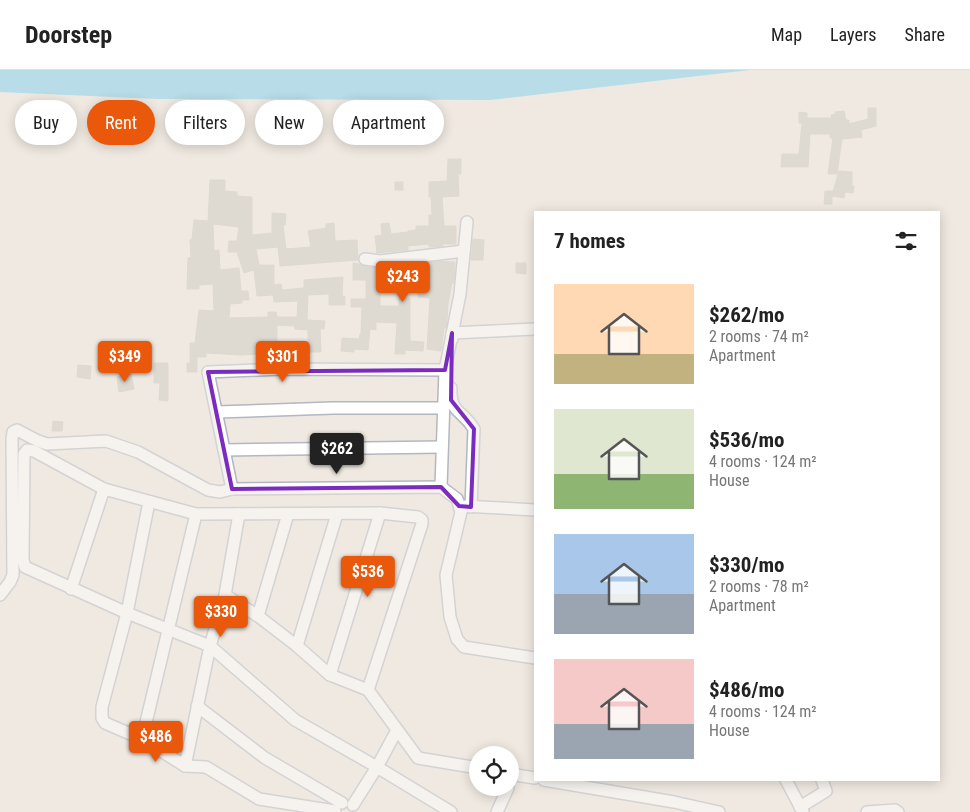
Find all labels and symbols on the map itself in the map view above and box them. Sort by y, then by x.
pin: $243 [373,260,433,303]
pin: $349 [95,340,155,383]
pin: $301 [253,340,313,383]
pin: $262 [307,432,367,475]
pin: $536 [338,556,398,598]
pin: $330 [191,596,251,638]
pin: $486 [126,720,186,763]

